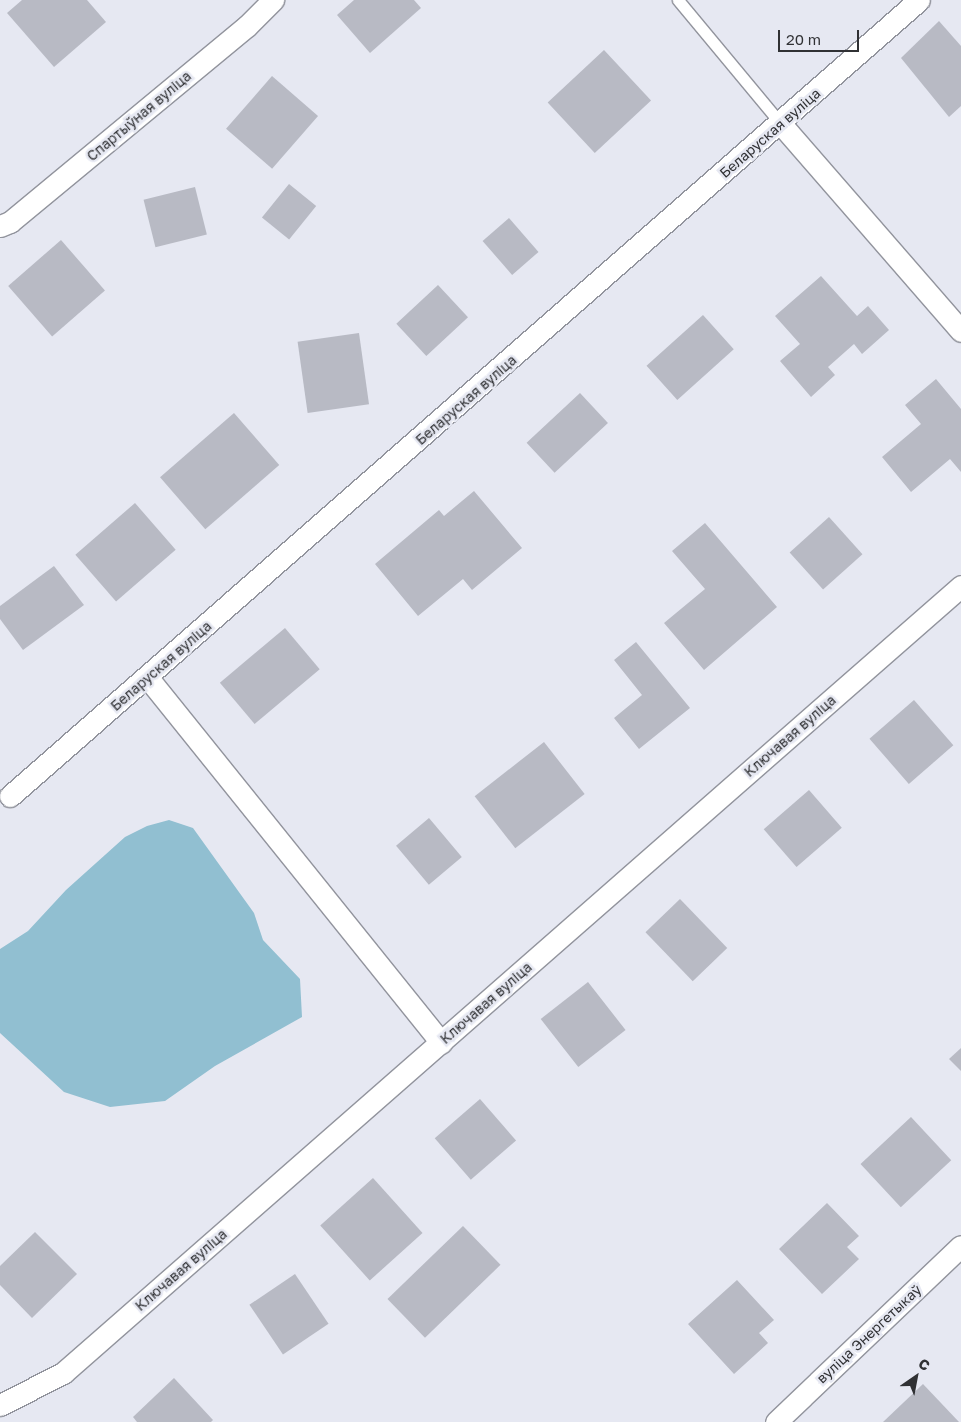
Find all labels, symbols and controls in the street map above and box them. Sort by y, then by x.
scale bar [781,20,862,52]
text: 20 m [786,30,821,48]
street label: Спартыўная вуліца [83,67,195,165]
street label: Беларуская вуліца [716,85,824,181]
street label: Беларуская вуліца [412,352,520,448]
street label: Беларуская вуліца [107,618,215,714]
street label: Ключавая вуліца [741,692,839,780]
street label: Ключавая вуліца [437,959,535,1047]
street label: Ключавая вуліца [132,1226,230,1314]
street label: вуліца Энергетыкаў [813,1281,925,1387]
north arrow [891,1352,941,1402]
text: С [916,1354,933,1374]

